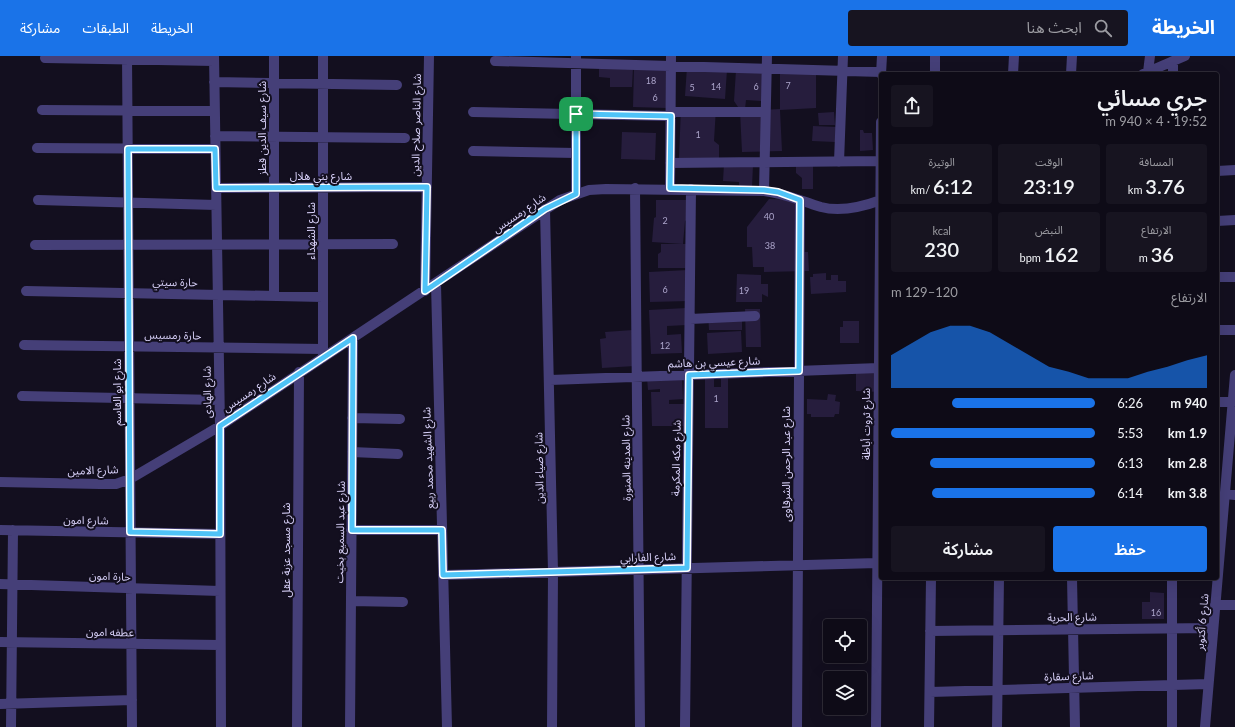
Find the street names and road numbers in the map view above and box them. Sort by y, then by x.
street label: شارع الناصر صلاح الدين [408,73,425,177]
street label: شارع سيف الدين قطز [255,80,270,176]
street label: شارع بني هلال [290,169,353,186]
street label: شارع رمسيس [490,190,549,237]
street label: شارع الشهداء [304,202,319,260]
street label: حارة سيتي [152,275,198,292]
street label: حارة رمسيس [144,328,202,343]
street label: شارع عيسي بن هاشم [668,353,761,373]
street label: شارع ابو القاسم [110,358,126,425]
street label: شارع الهادى [200,365,215,418]
street label: شارع رمسيس [220,369,279,416]
street label: شارع ثروت أباظة [859,388,874,460]
street label: شارع الشهيد محمد ربيع [419,406,438,509]
street label: شارع عبد الرحمن الشرقاوى [779,406,794,522]
street label: شارع المدينه المنورة [618,414,635,501]
street label: شارع مكه المكرمة [668,419,685,496]
street label: شارع ضياء الدين [531,432,548,504]
street label: شارع الامين [67,462,119,479]
street label: شارع عبد السميع بخيت [332,480,349,583]
street label: شارع مسجد عزبة عقل [279,502,294,597]
street label: شارع امون [63,513,109,528]
street label: شارع الفارابي [620,549,677,568]
street label: حارة امون [89,568,132,584]
street label: شارع 6 أكتوبر [1192,593,1212,652]
street label: شارع الحرية [1047,610,1097,625]
street label: عطفه امون [86,625,135,639]
street label: شارع سقارة [1044,668,1094,685]

